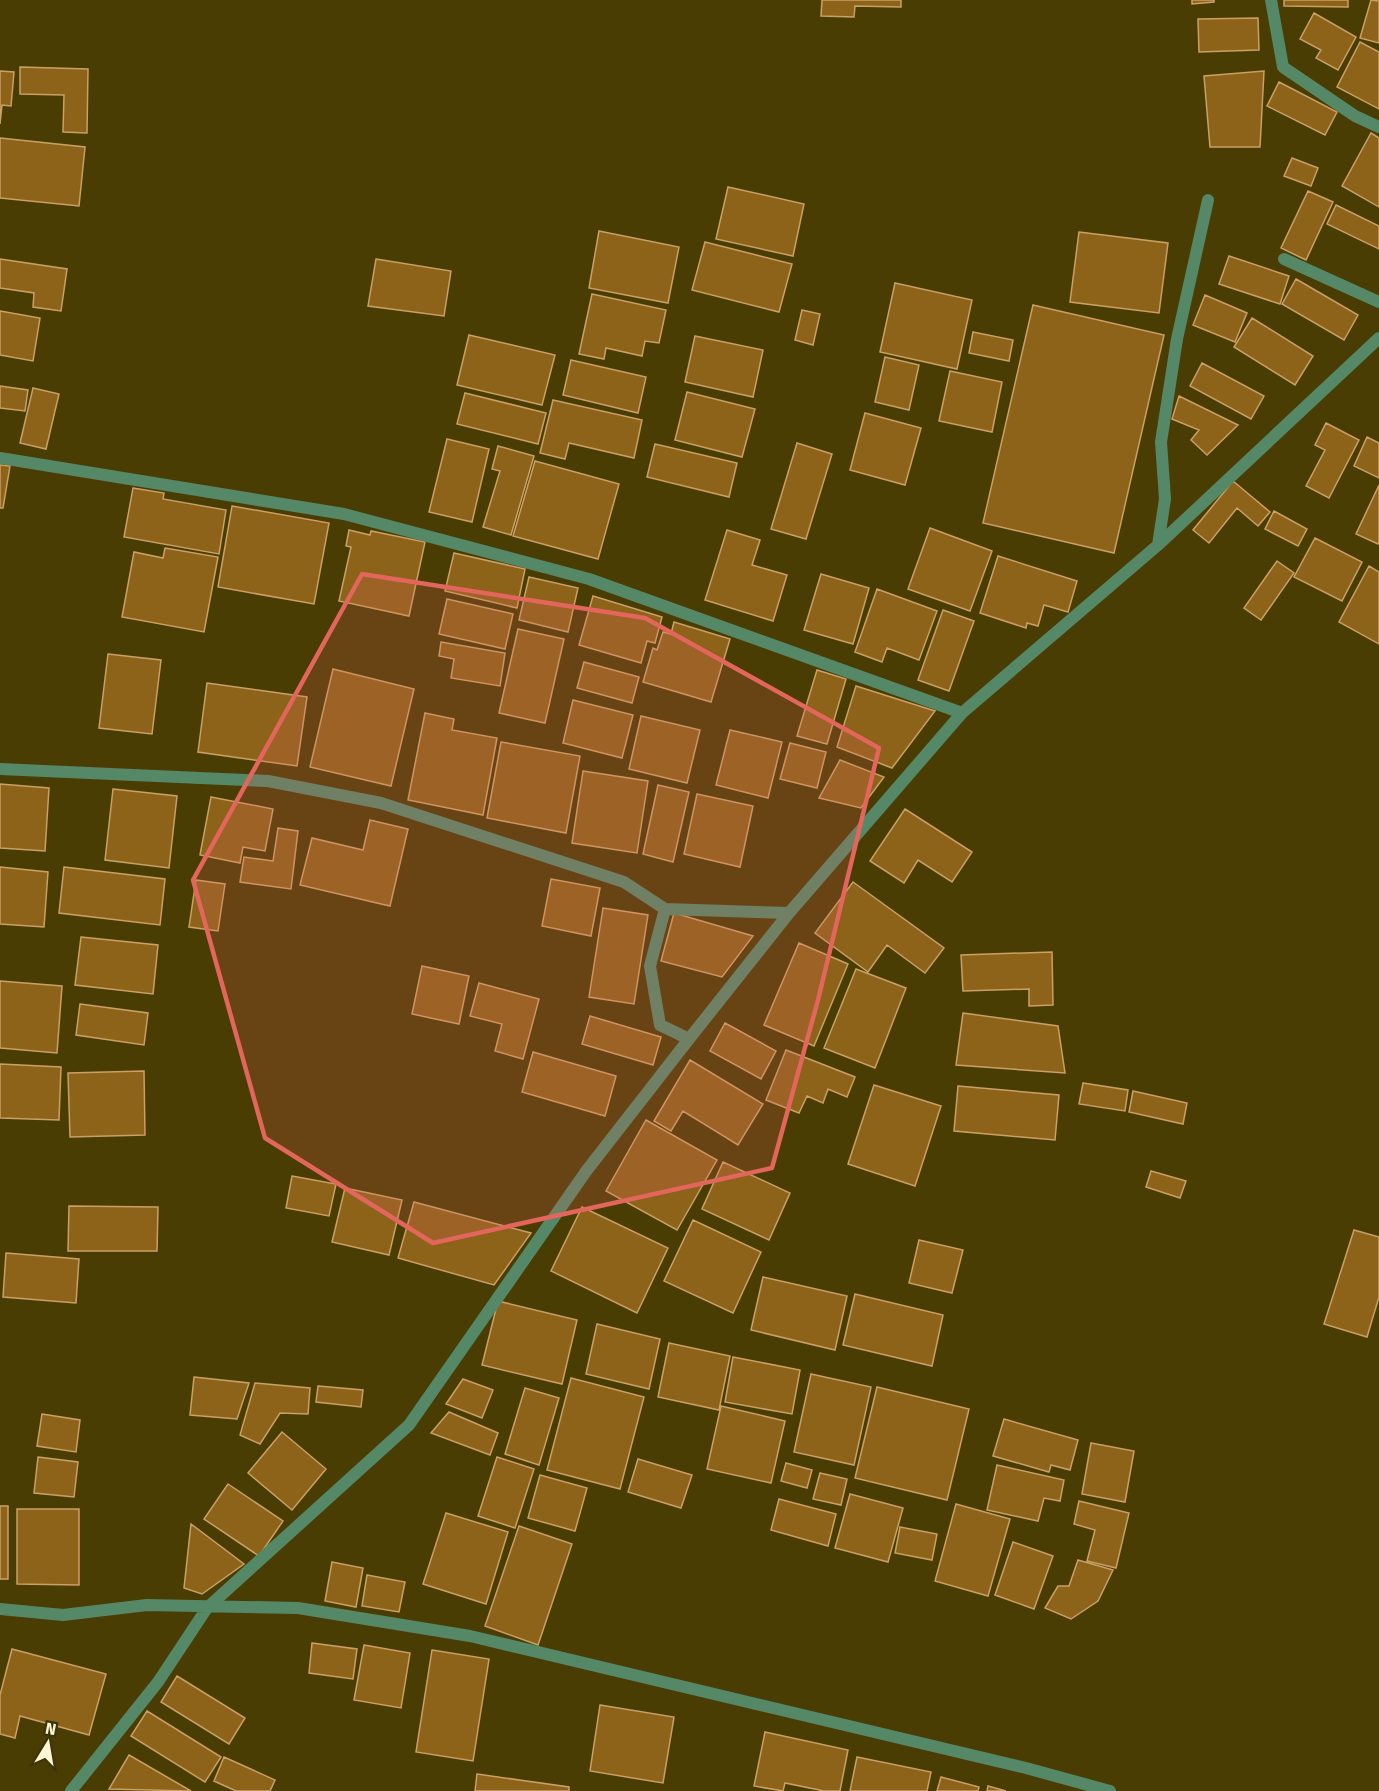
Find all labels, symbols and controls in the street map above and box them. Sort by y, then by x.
north arrow [18,1713,78,1773]
text: N [44,1718,58,1739]

